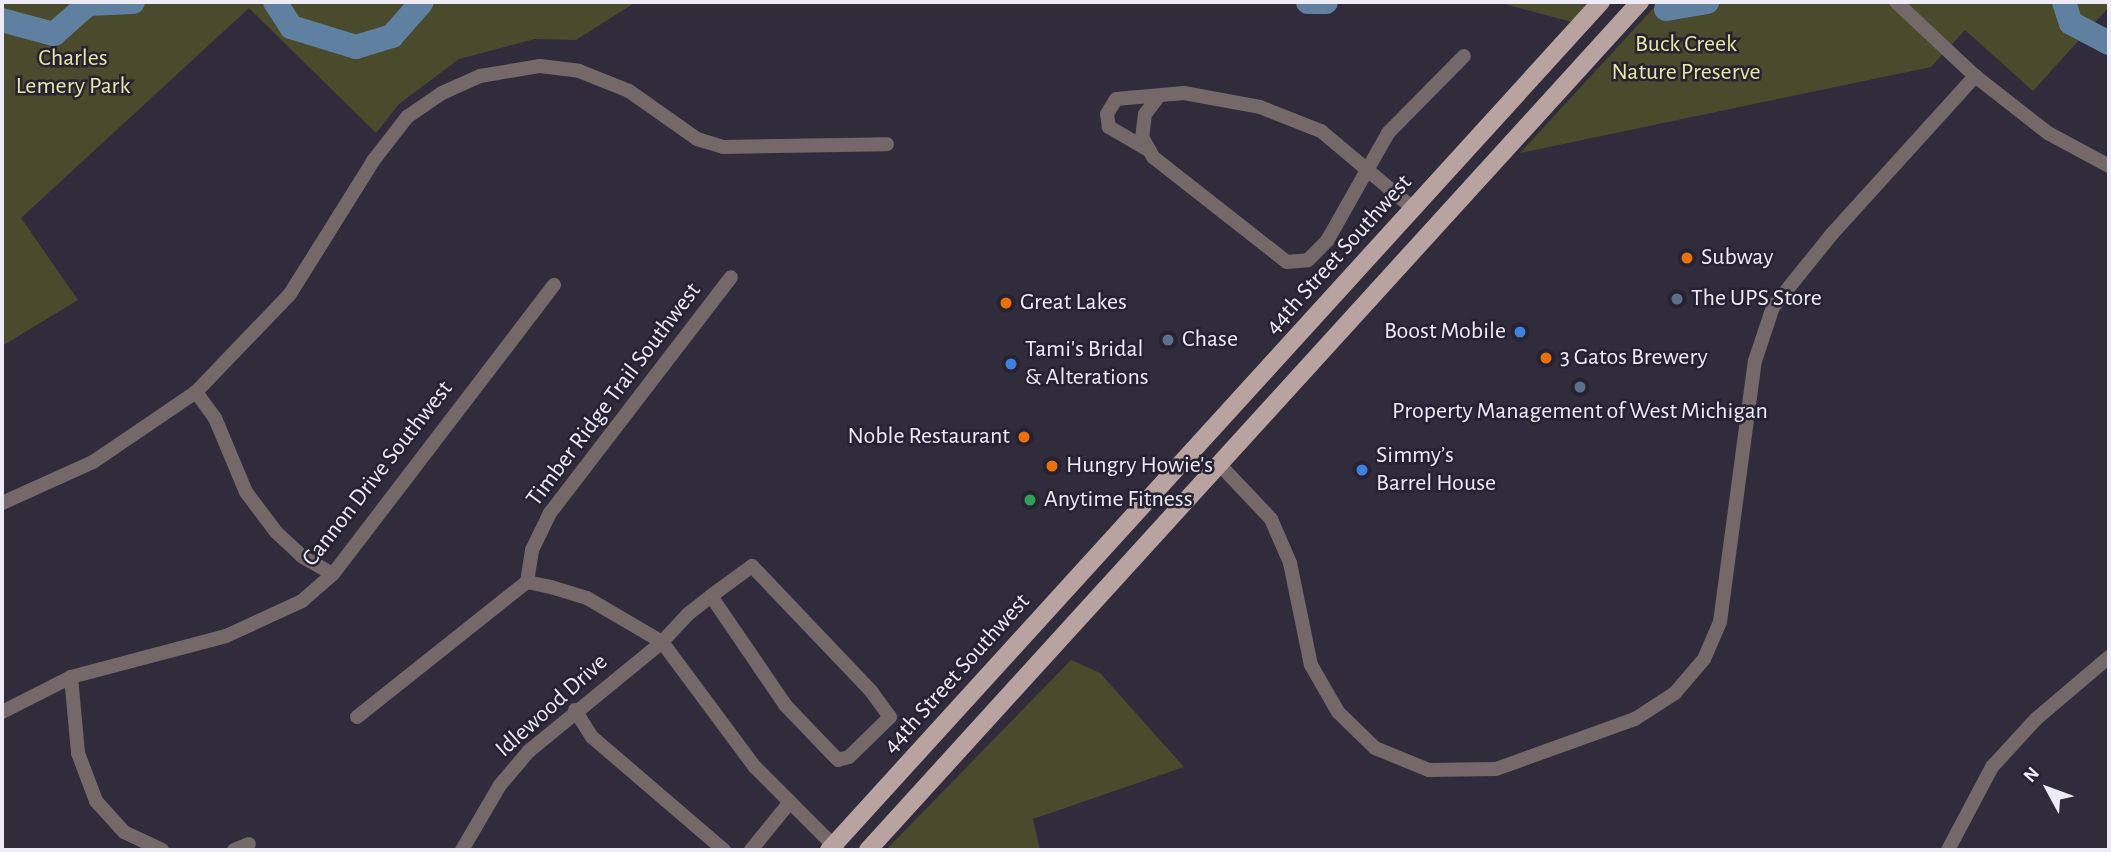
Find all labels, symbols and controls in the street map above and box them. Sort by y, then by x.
park label: Buck Creek Nature Preserve [1611,31,1761,87]
park label: Charles Lemery Park [16,45,130,101]
street label: 44th Street Southwest [1260,169,1418,341]
place label: Subway [1701,244,1773,272]
marker: Subway [1679,250,1695,266]
street label: Timber Ridge Trail Southwest [520,277,708,513]
place label: The UPS Store [1691,285,1822,313]
place label: Great Lakes [1020,289,1127,317]
marker: The UPS Store [1669,291,1685,307]
marker: Great Lakes [998,295,1014,311]
place label: Boost Mobile [1384,318,1506,346]
marker: Boost Mobile [1512,324,1528,340]
place label: Chase [1182,326,1238,354]
marker: Chase [1160,332,1176,348]
place label: Tami's Bridal & Alterations [1025,336,1149,392]
place label: 3 Gatos Brewery [1560,344,1708,372]
marker: 3 Gatos Brewery [1538,350,1554,366]
marker: Tami's Bridal & Alterations [1003,356,1019,372]
street label: Cannon Drive Southwest [297,375,459,573]
marker: Property Management of West Michigan [1572,379,1588,395]
place label: Property Management of West Michigan [1392,398,1768,426]
place label: Noble Restaurant [847,423,1010,451]
marker: Noble Restaurant [1016,429,1032,445]
place label: Simmy’s Barrel House [1376,442,1496,498]
place label: Hungry Howie's [1066,452,1213,480]
marker: Hungry Howie's [1044,458,1060,474]
marker: Simmy’s Barrel House [1354,462,1370,478]
place label: Anytime Fitness [1044,486,1193,514]
marker: Anytime Fitness [1022,492,1038,508]
street label: 44th Street Southwest [878,588,1036,760]
street label: Idlewood Drive [490,648,614,764]
north arrow [2013,754,2083,824]
text: N [2020,764,2043,786]

